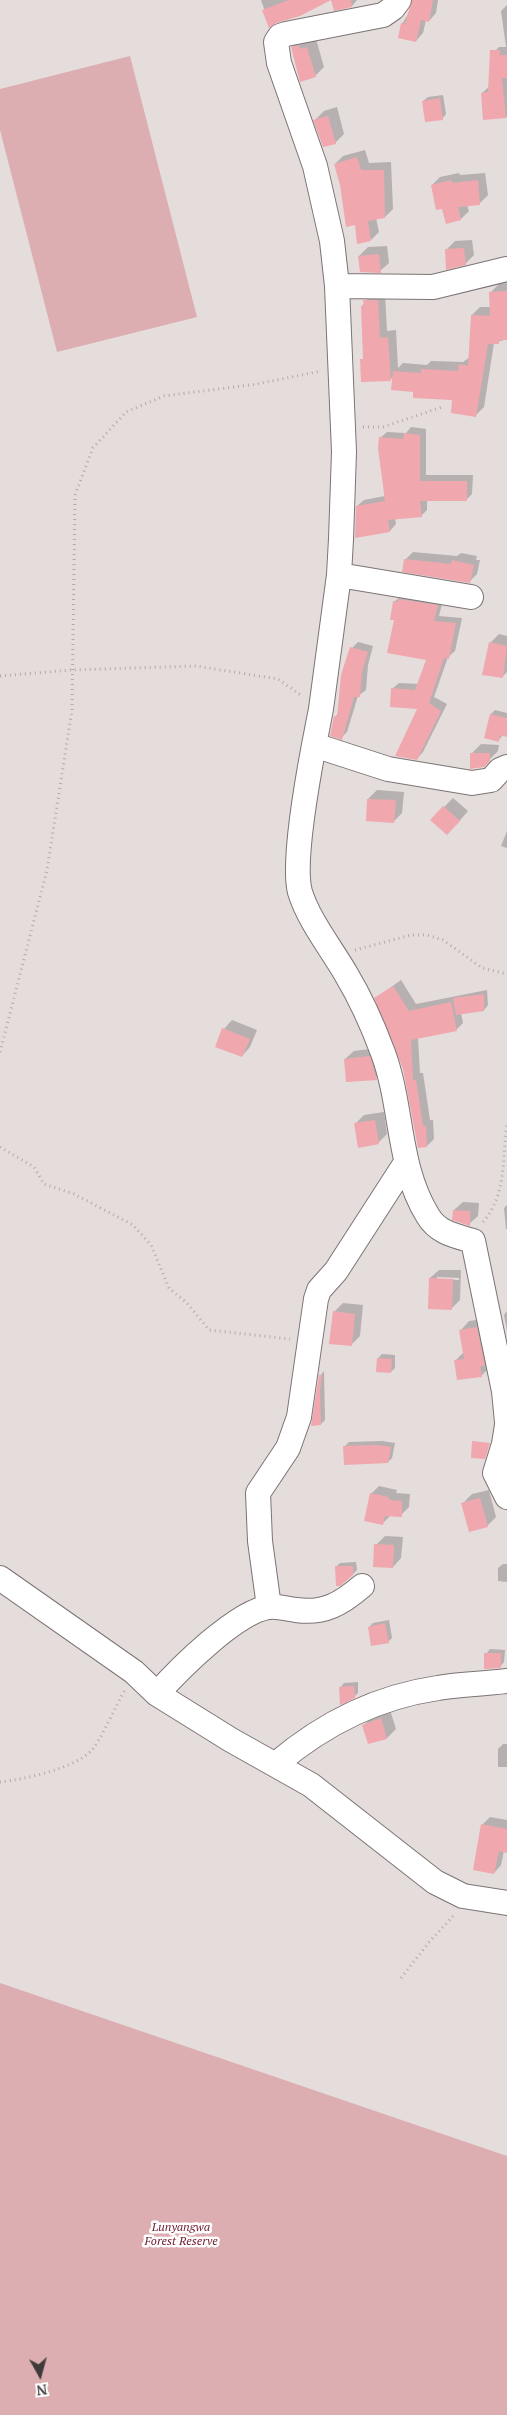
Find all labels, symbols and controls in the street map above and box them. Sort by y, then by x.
park label: Lunyangwa Forest Reserve [144,2221,218,2249]
north arrow [15,2350,65,2400]
text: N [35,2380,48,2400]

